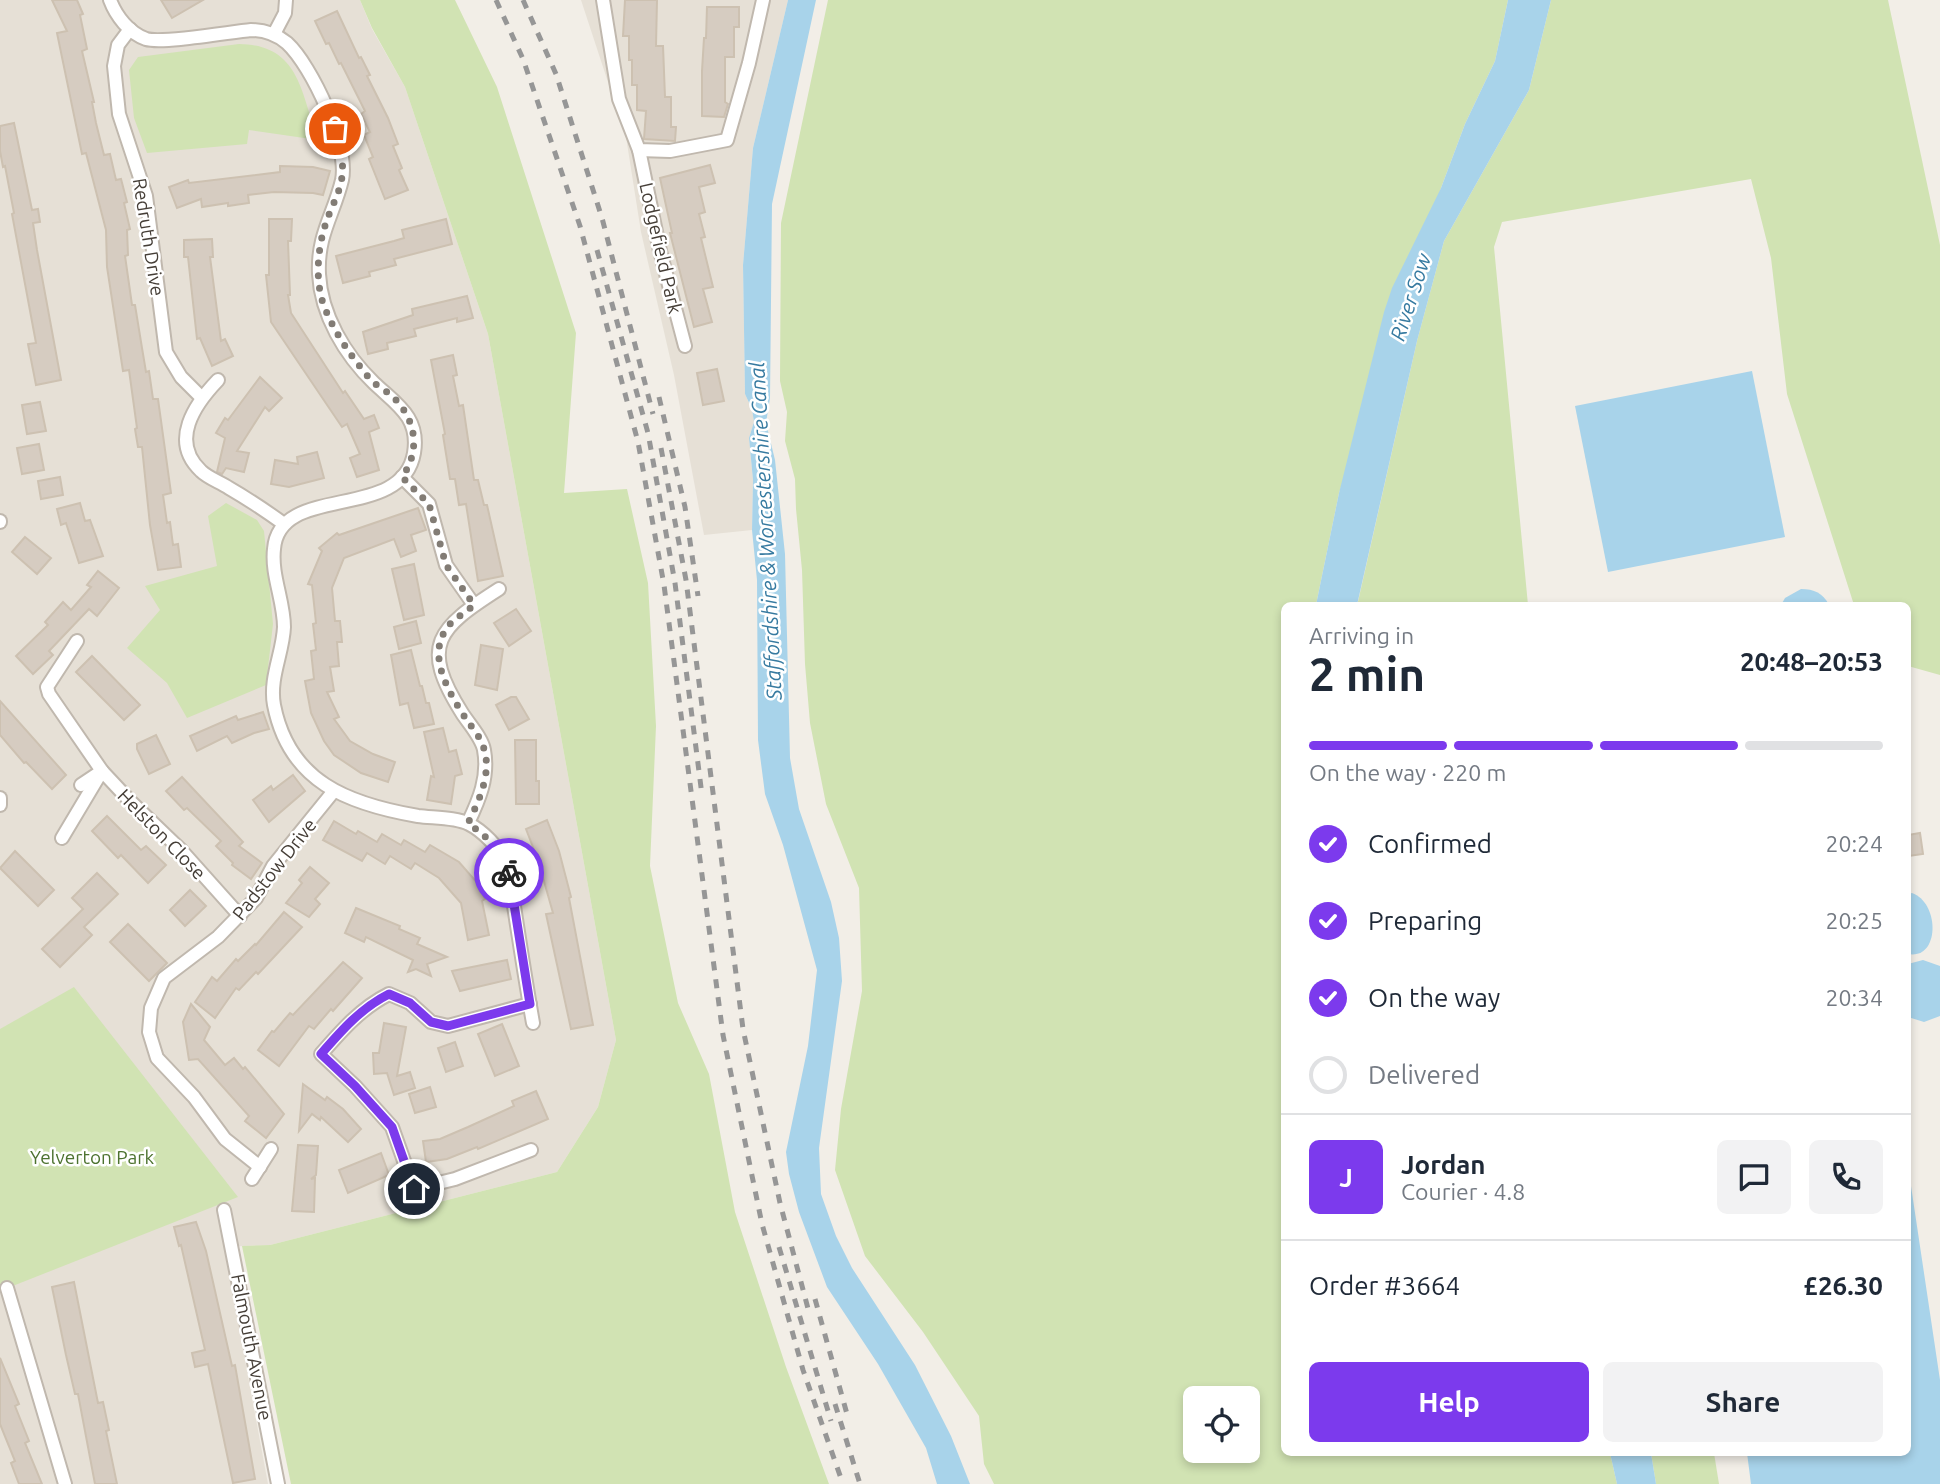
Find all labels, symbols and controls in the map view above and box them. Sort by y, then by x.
pin [305,99,365,159]
icon: bag [316,110,354,148]
street label: Redruth Drive [129,176,169,298]
street label: Lodgefield Park [635,180,687,316]
water label: River Sow [1385,249,1436,343]
water label: Staffordshire & Worcestershire Canal [744,361,786,702]
text: Arriving in [1309,623,1414,648]
text: 20:48–20:53 [1740,647,1883,676]
text: 2 min [1309,648,1425,700]
text: On the way · 220 m [1309,760,1506,785]
street label: Helston Close [113,784,211,884]
street label: Padstow Drive [228,814,320,924]
icon: check [1309,825,1347,863]
text: Confirmed [1368,829,1492,858]
text: 20:24 [1825,831,1883,856]
courier [474,838,544,908]
icon: bike [490,854,528,892]
icon: check [1309,902,1347,940]
text: Preparing [1368,906,1482,935]
text: 20:25 [1825,908,1883,933]
icon: check [1309,979,1347,1017]
text: On the way [1368,983,1500,1012]
text: 20:34 [1825,985,1883,1010]
text: Delivered [1368,1060,1480,1089]
button: chat [1717,1140,1791,1214]
button: phone [1809,1140,1883,1214]
park label: Yelverton Park [30,1146,154,1168]
text: Jordan [1401,1150,1486,1179]
pin [384,1159,444,1219]
text: J [1339,1163,1353,1192]
icon: home [395,1170,433,1208]
text: Courier · 4.8 [1401,1179,1525,1204]
text: Order #3664 [1309,1271,1460,1300]
text: £26.30 [1803,1271,1883,1300]
street label: Falmouth Avenue [227,1272,277,1422]
button: Help [1309,1362,1589,1442]
button: Share [1603,1362,1883,1442]
map controls [1183,1386,1260,1463]
button: locate [1183,1386,1260,1463]

